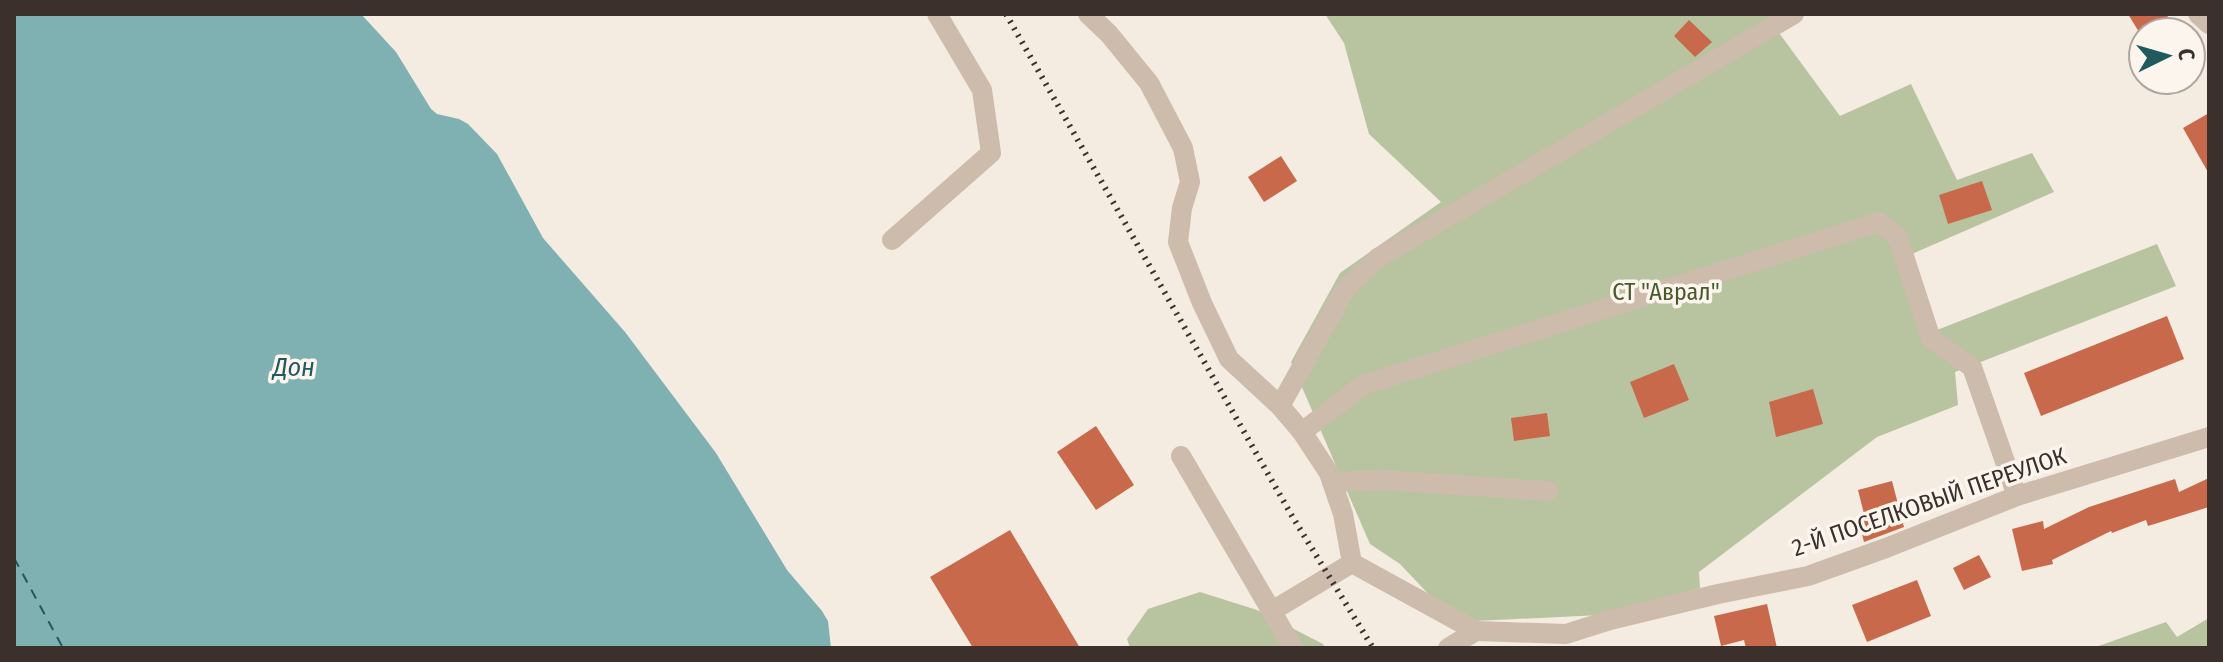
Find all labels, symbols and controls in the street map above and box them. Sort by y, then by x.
north arrow [2127,16,2207,96]
text: С [2172,47,2200,62]
park label: СТ "Аврал" [1612,278,1720,306]
water label: Дон [271,352,315,383]
street label: 2-Й ПОСЕЛКОВЫЙ ПЕРЕУЛОК [1788,442,2070,562]

